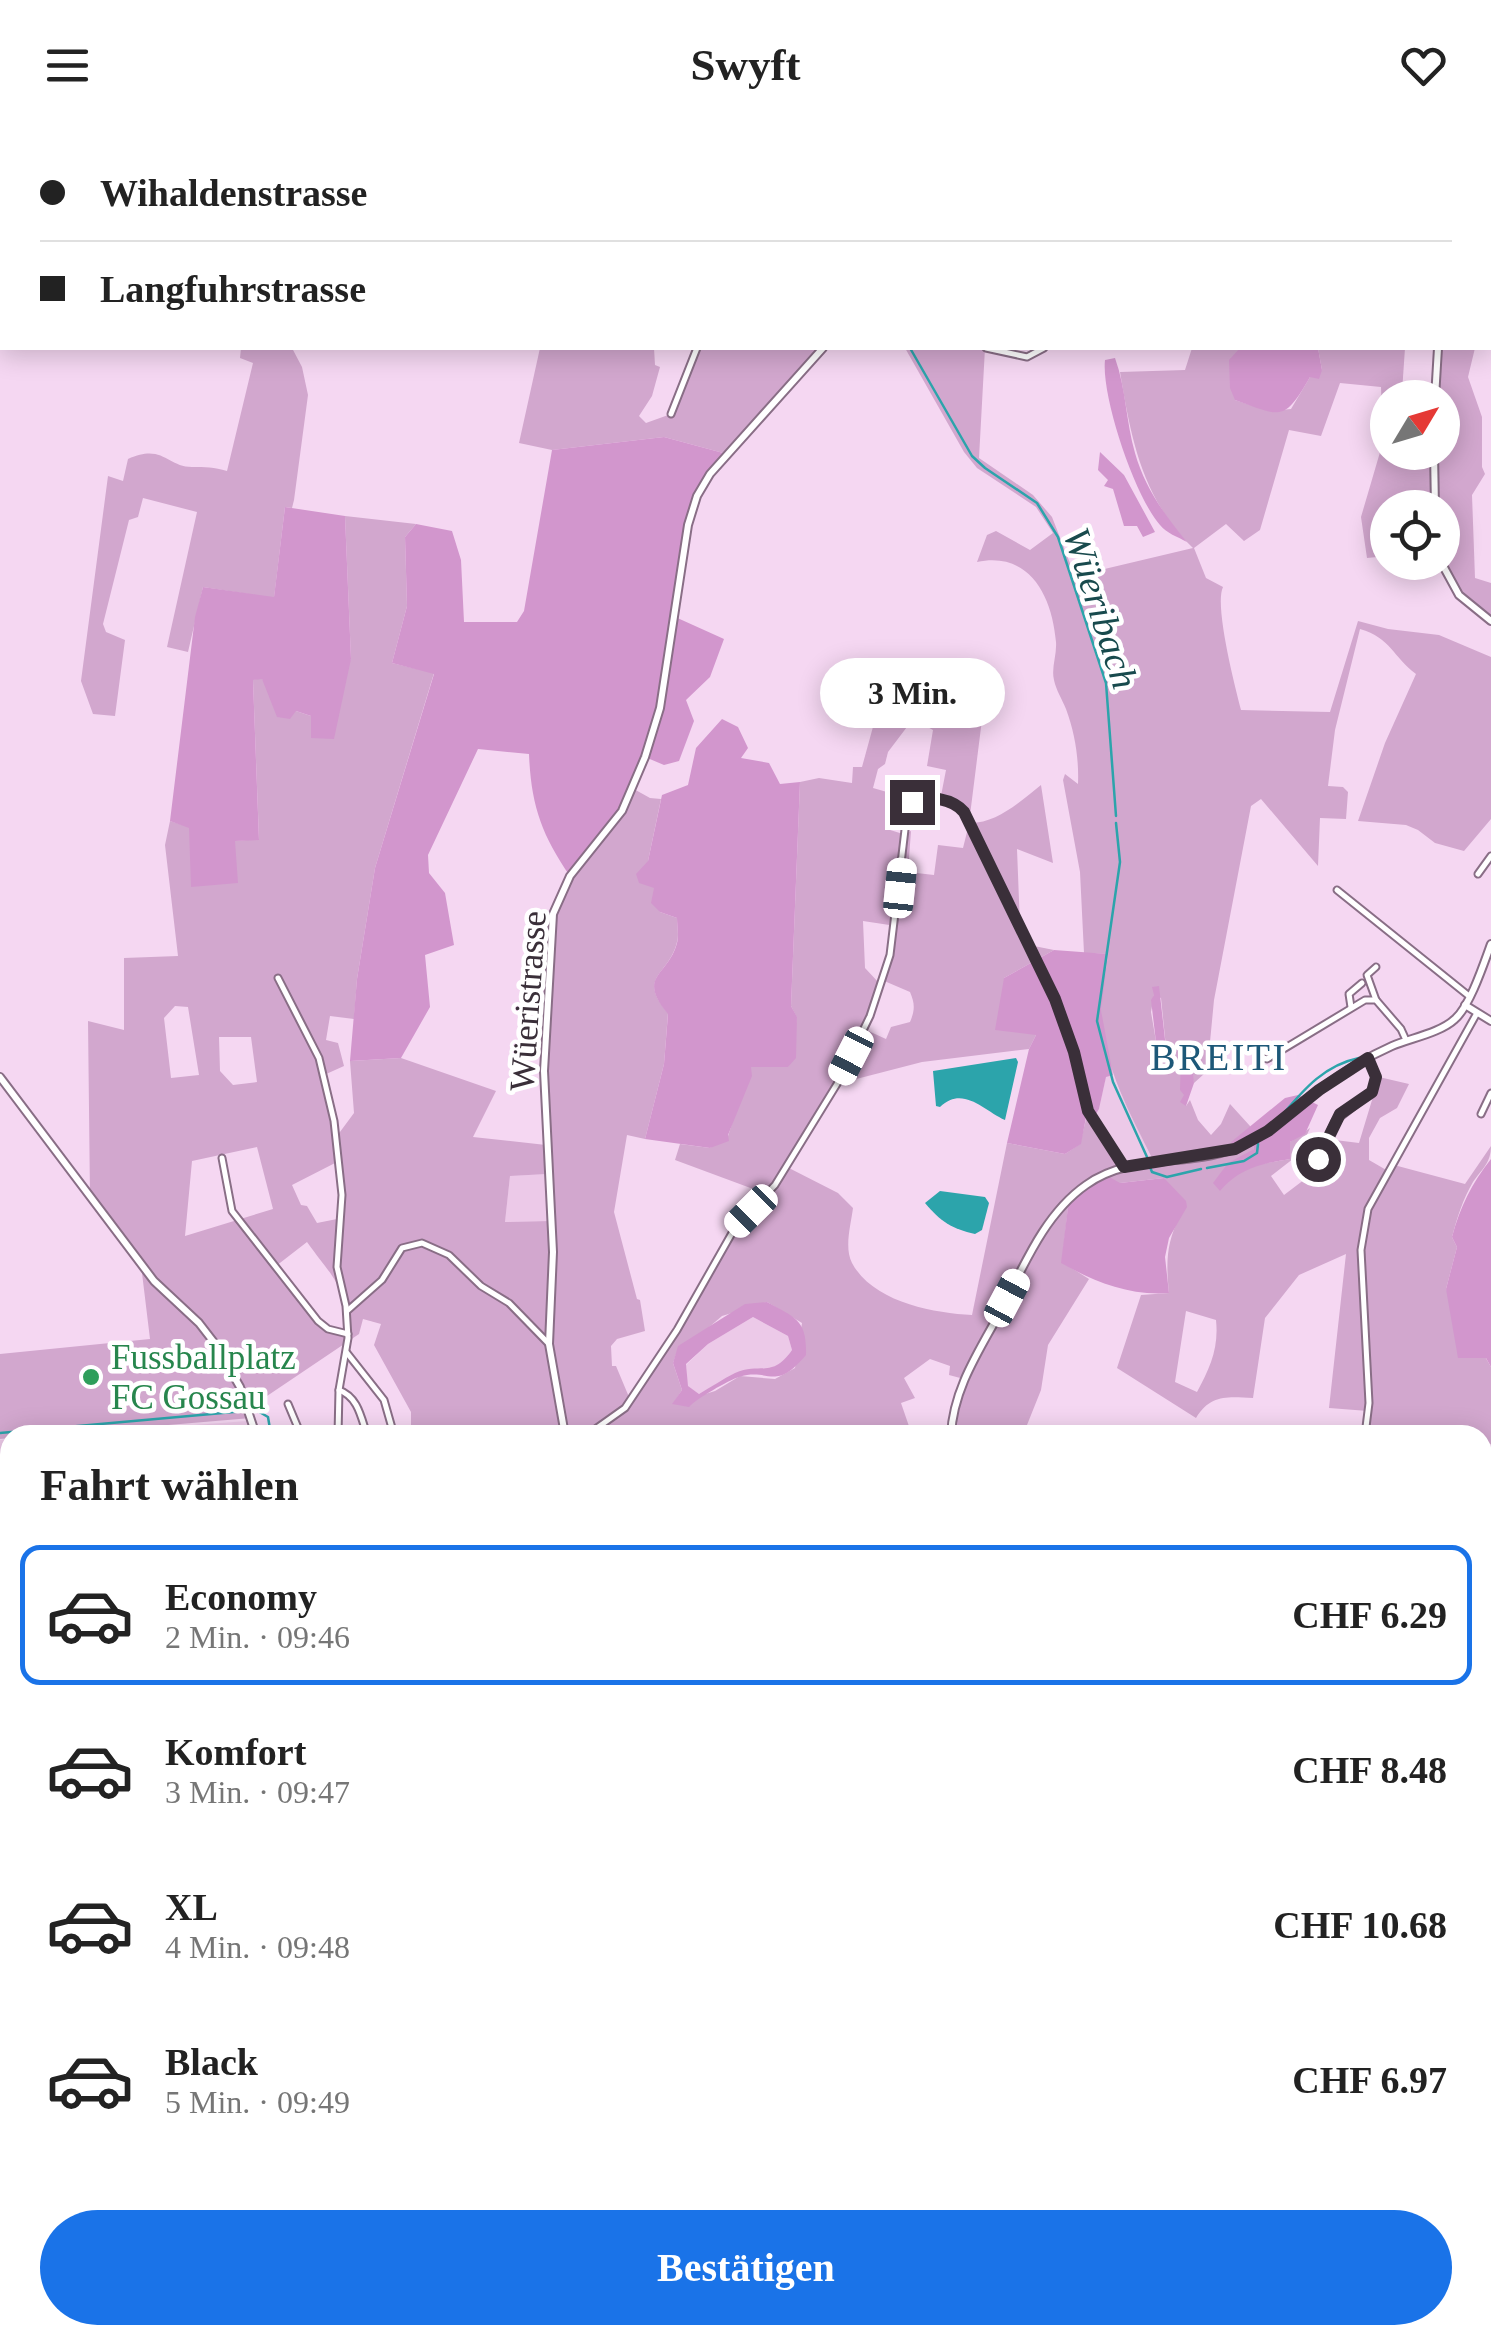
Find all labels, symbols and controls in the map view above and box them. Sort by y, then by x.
icon: menu [40,38,95,93]
icon: heart [1396,38,1451,93]
text: Swyft [691,40,801,90]
text: Wihaldenstrasse [100,172,367,214]
text: Langfuhrstrasse [100,268,366,310]
north arrow [1370,380,1460,470]
map controls [1370,380,1460,580]
button: locate [1370,490,1460,580]
water label: Wüeribach [1055,522,1147,694]
callout: 3 Min. [820,657,1004,727]
text: 3 Min. [868,675,957,711]
route end [890,780,935,825]
car [882,857,918,919]
street label: Wüeristrasse [502,909,554,1093]
car [824,1022,878,1090]
district label: BREITI [1150,1036,1288,1078]
route start [1296,1137,1341,1182]
car [719,1179,783,1243]
car [980,1264,1034,1332]
place label: Fussballplatz FC Gossau [111,1338,296,1417]
marker: Fussballplatz FC Gossau [80,1366,102,1388]
text: Fahrt wählen [40,1460,299,1510]
icon: car [45,1570,135,1660]
text: Economy [165,1576,317,1618]
text: CHF 6.29 [1292,1594,1447,1636]
text: 2 Min. · 09:46 [165,1619,350,1655]
icon: car [45,1725,135,1815]
text: Komfort [165,1731,306,1773]
text: CHF 8.48 [1292,1749,1447,1791]
text: 3 Min. · 09:47 [165,1774,350,1810]
icon: car [45,1880,135,1970]
text: XL [165,1886,218,1928]
text: CHF 10.68 [1273,1904,1447,1946]
text: 4 Min. · 09:48 [165,1929,350,1965]
icon: car [45,2035,135,2125]
text: Black [165,2041,258,2083]
text: CHF 6.97 [1292,2059,1447,2101]
text: 5 Min. · 09:49 [165,2084,350,2120]
button: Bestätigen [40,2210,1452,2325]

